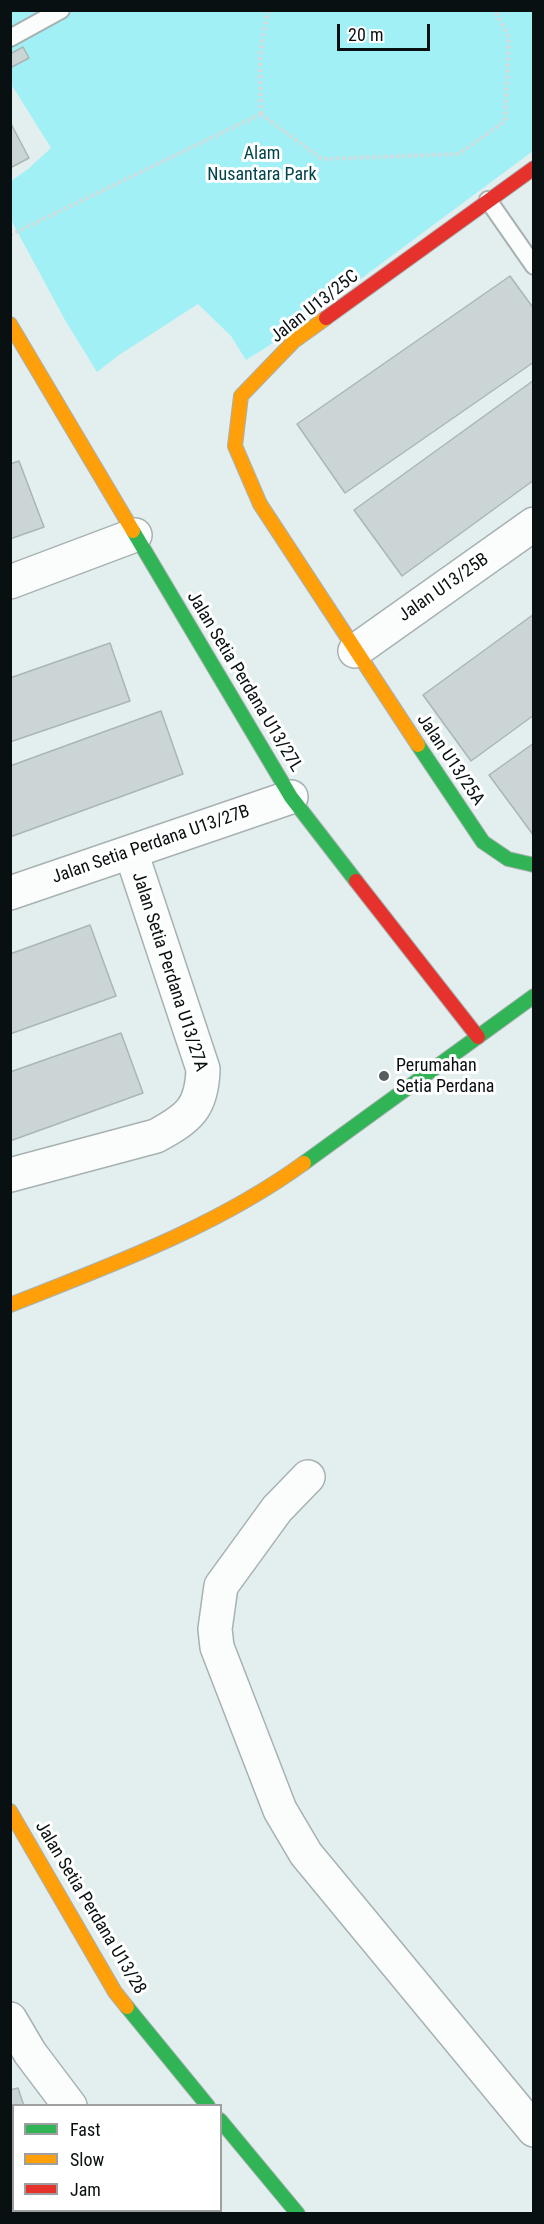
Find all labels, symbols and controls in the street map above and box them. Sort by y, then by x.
scale bar [340,12,433,50]
text: 20 m [348,24,383,45]
park label: Alam Nusantara Park [207,143,317,186]
street label: Jalan U13/25C [267,266,363,348]
street label: Jalan U13/25B [395,549,493,627]
street label: Jalan Setia Perdana U13/27L [182,588,306,776]
street label: Jalan U13/25A [412,710,488,810]
street label: Jalan Setia Perdana U13/27B [49,801,253,889]
street label: Jalan Setia Perdana U13/27A [127,870,211,1074]
place label: Perumahan Setia Perdana [396,1055,494,1098]
marker: Perumahan Setia Perdana [377,1069,391,1083]
street label: Jalan Setia Perdana U13/28 [30,1818,150,1998]
legend [12,2104,222,2212]
text: Fast [70,2119,101,2140]
text: Slow [70,2149,104,2170]
text: Jam [70,2179,101,2200]

